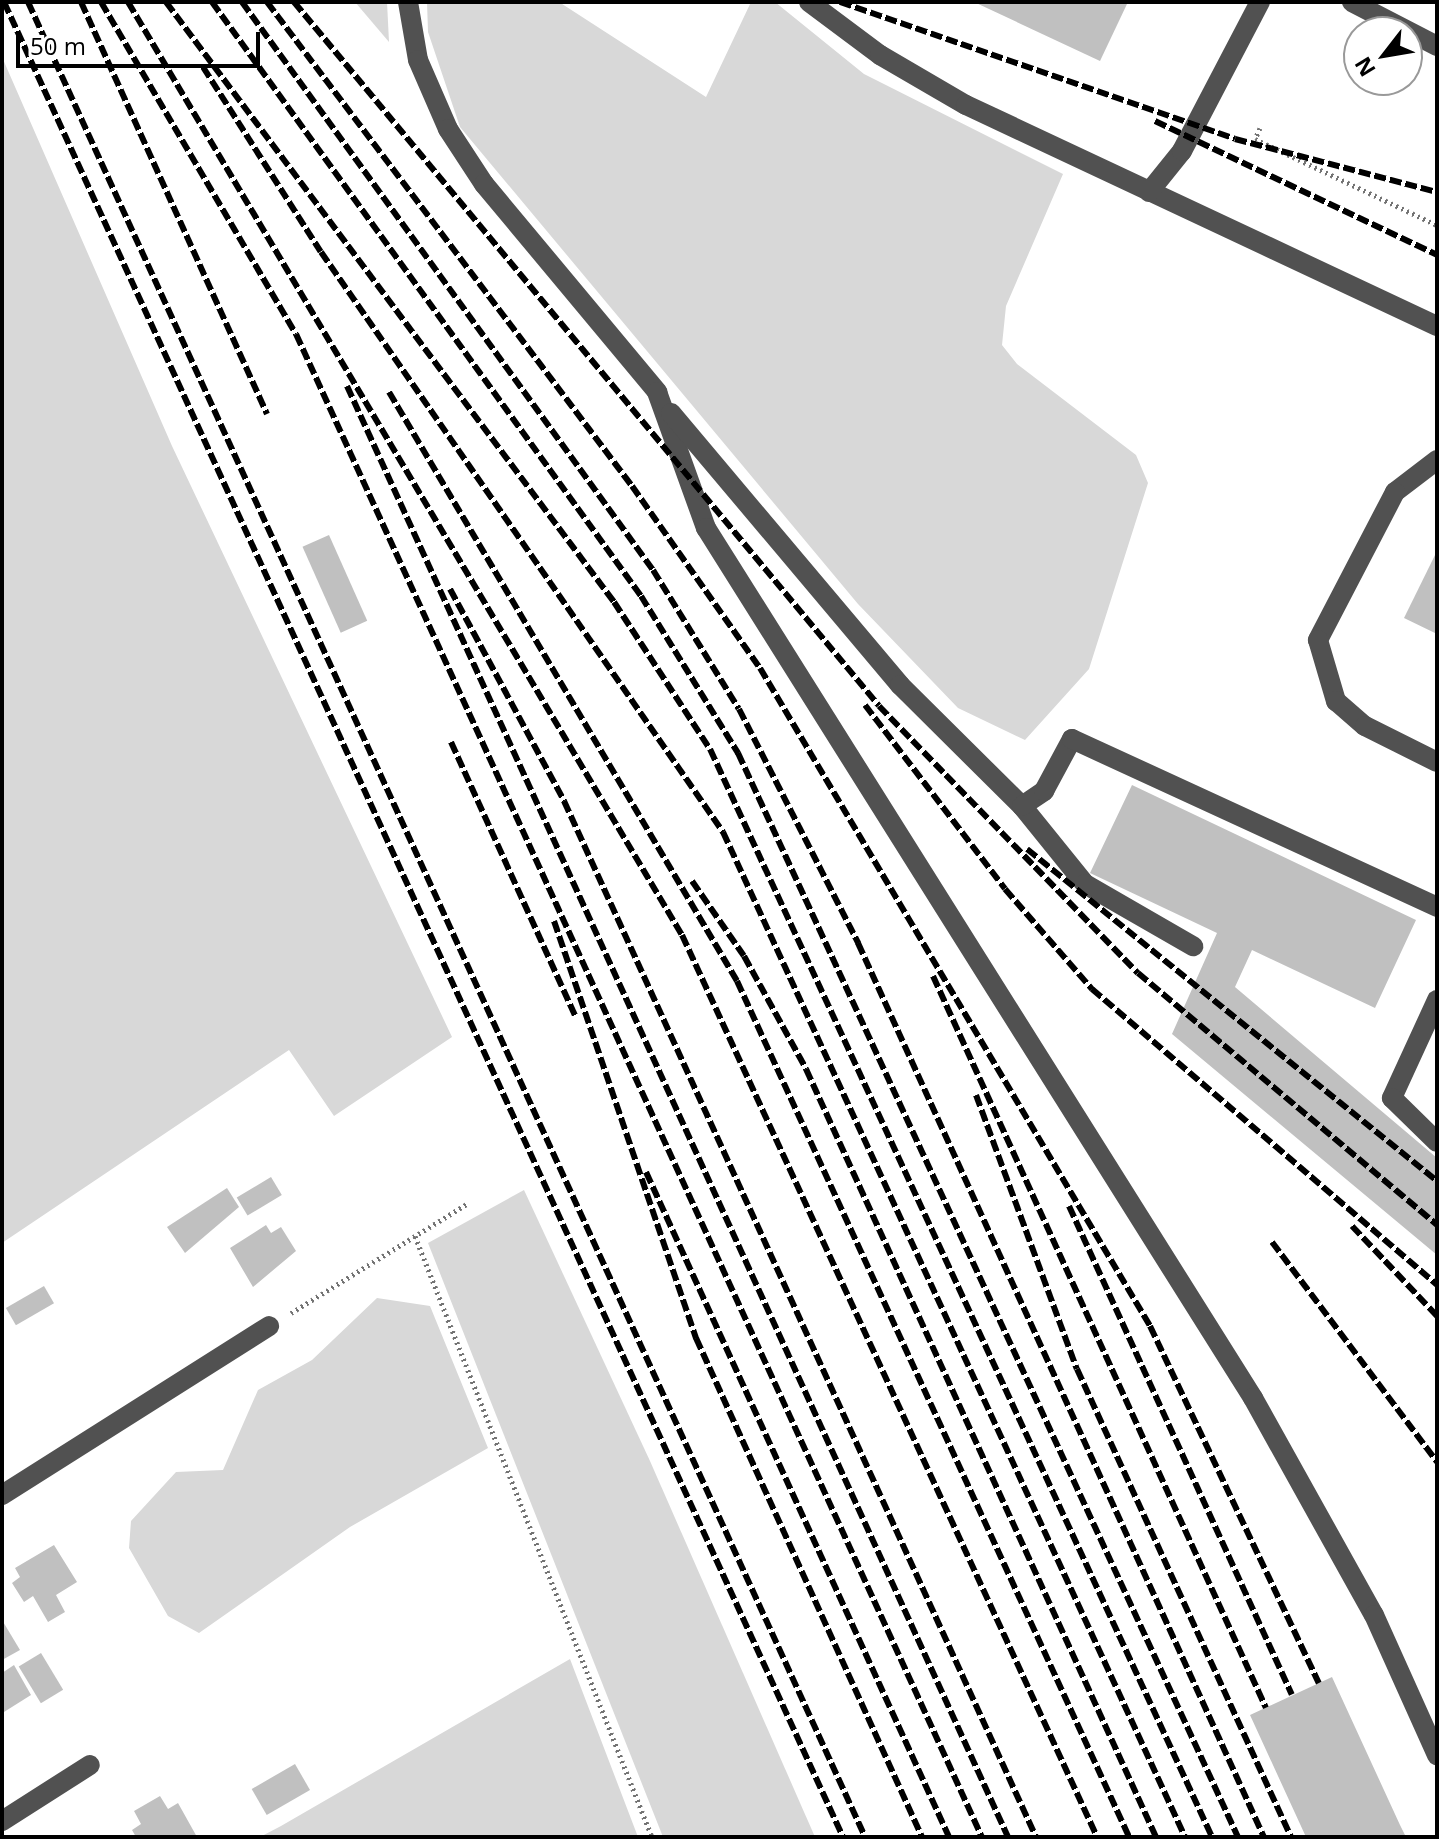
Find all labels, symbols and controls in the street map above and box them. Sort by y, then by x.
scale bar [20,16,264,66]
north arrow [1343,16,1423,96]
text: 50 m [30,29,86,62]
text: N [1347,52,1382,83]

